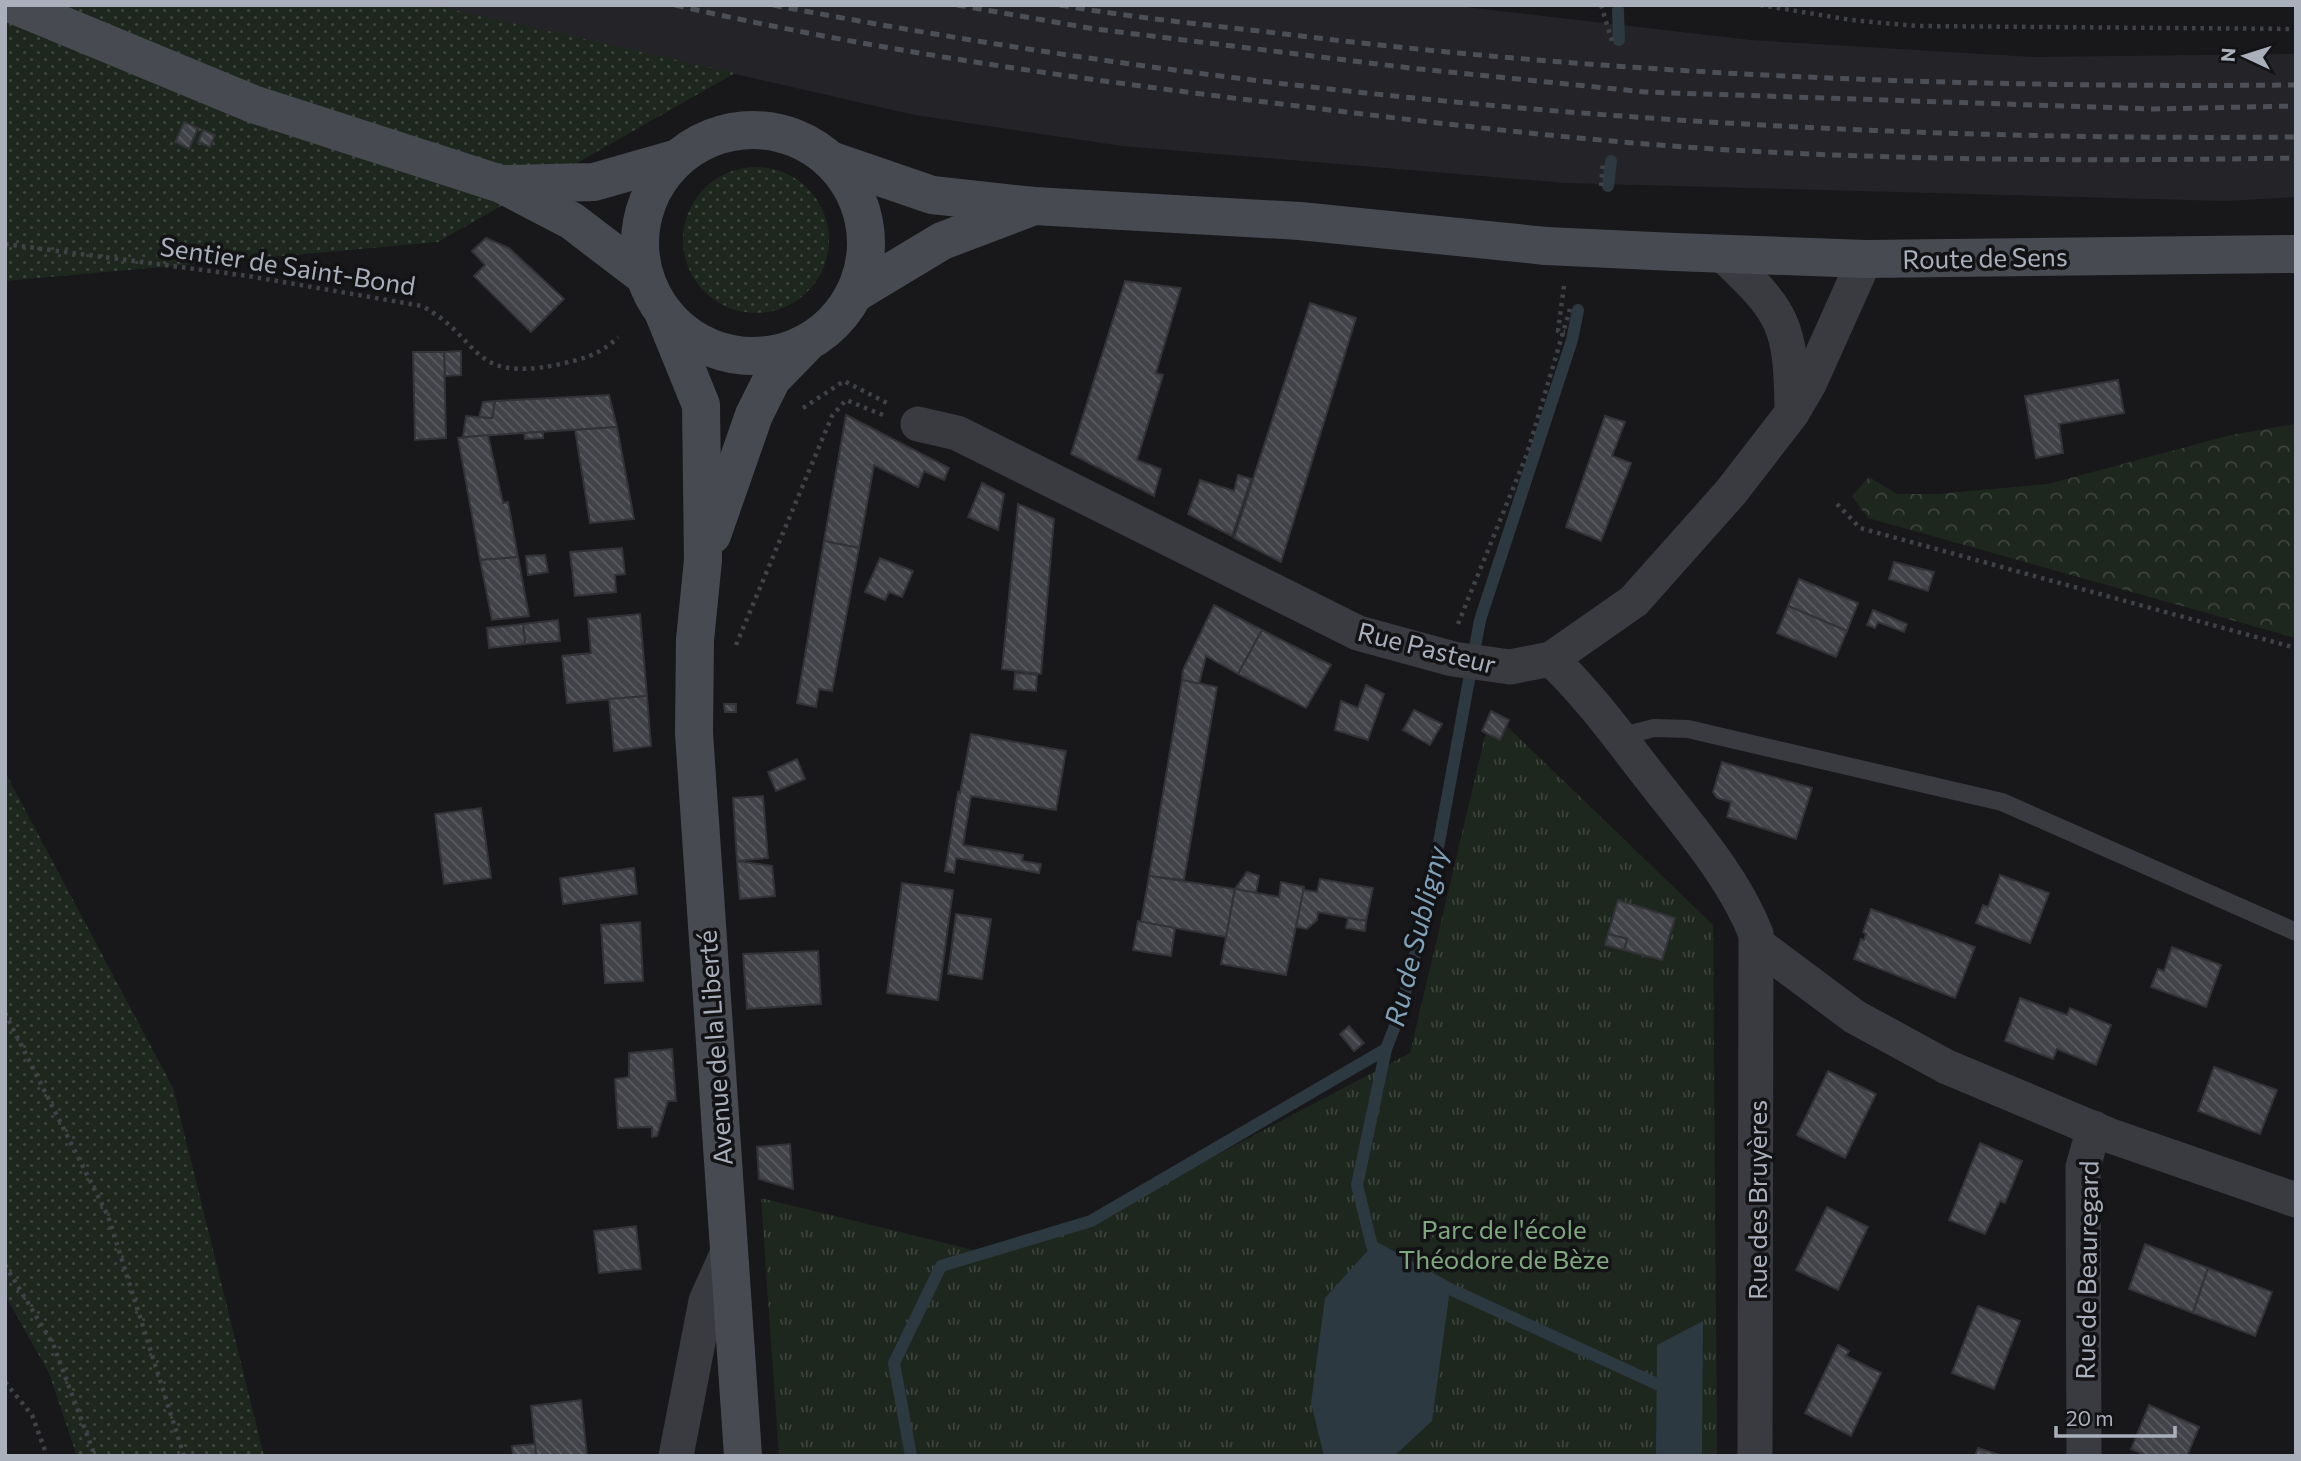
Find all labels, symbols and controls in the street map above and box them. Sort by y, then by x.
north arrow [2210,21,2280,91]
text: N [2216,47,2240,63]
street label: Sentier de Saint-Bond [158,229,418,301]
street label: Route de Sens [1902,240,2068,274]
street label: Rue Pasteur [1355,615,1499,679]
water label: Ru de Subligny [1376,841,1454,1029]
street label: Avenue de la Liberté [690,929,738,1167]
street label: Rue des Bruyères [1741,1100,1772,1300]
street label: Rue de Beauregard [2069,1160,2103,1380]
park label: Parc de l'école Théodore de Bèze [1399,1213,1609,1274]
scale bar [2056,1394,2175,1438]
text: 20 m [2066,1405,2114,1430]

